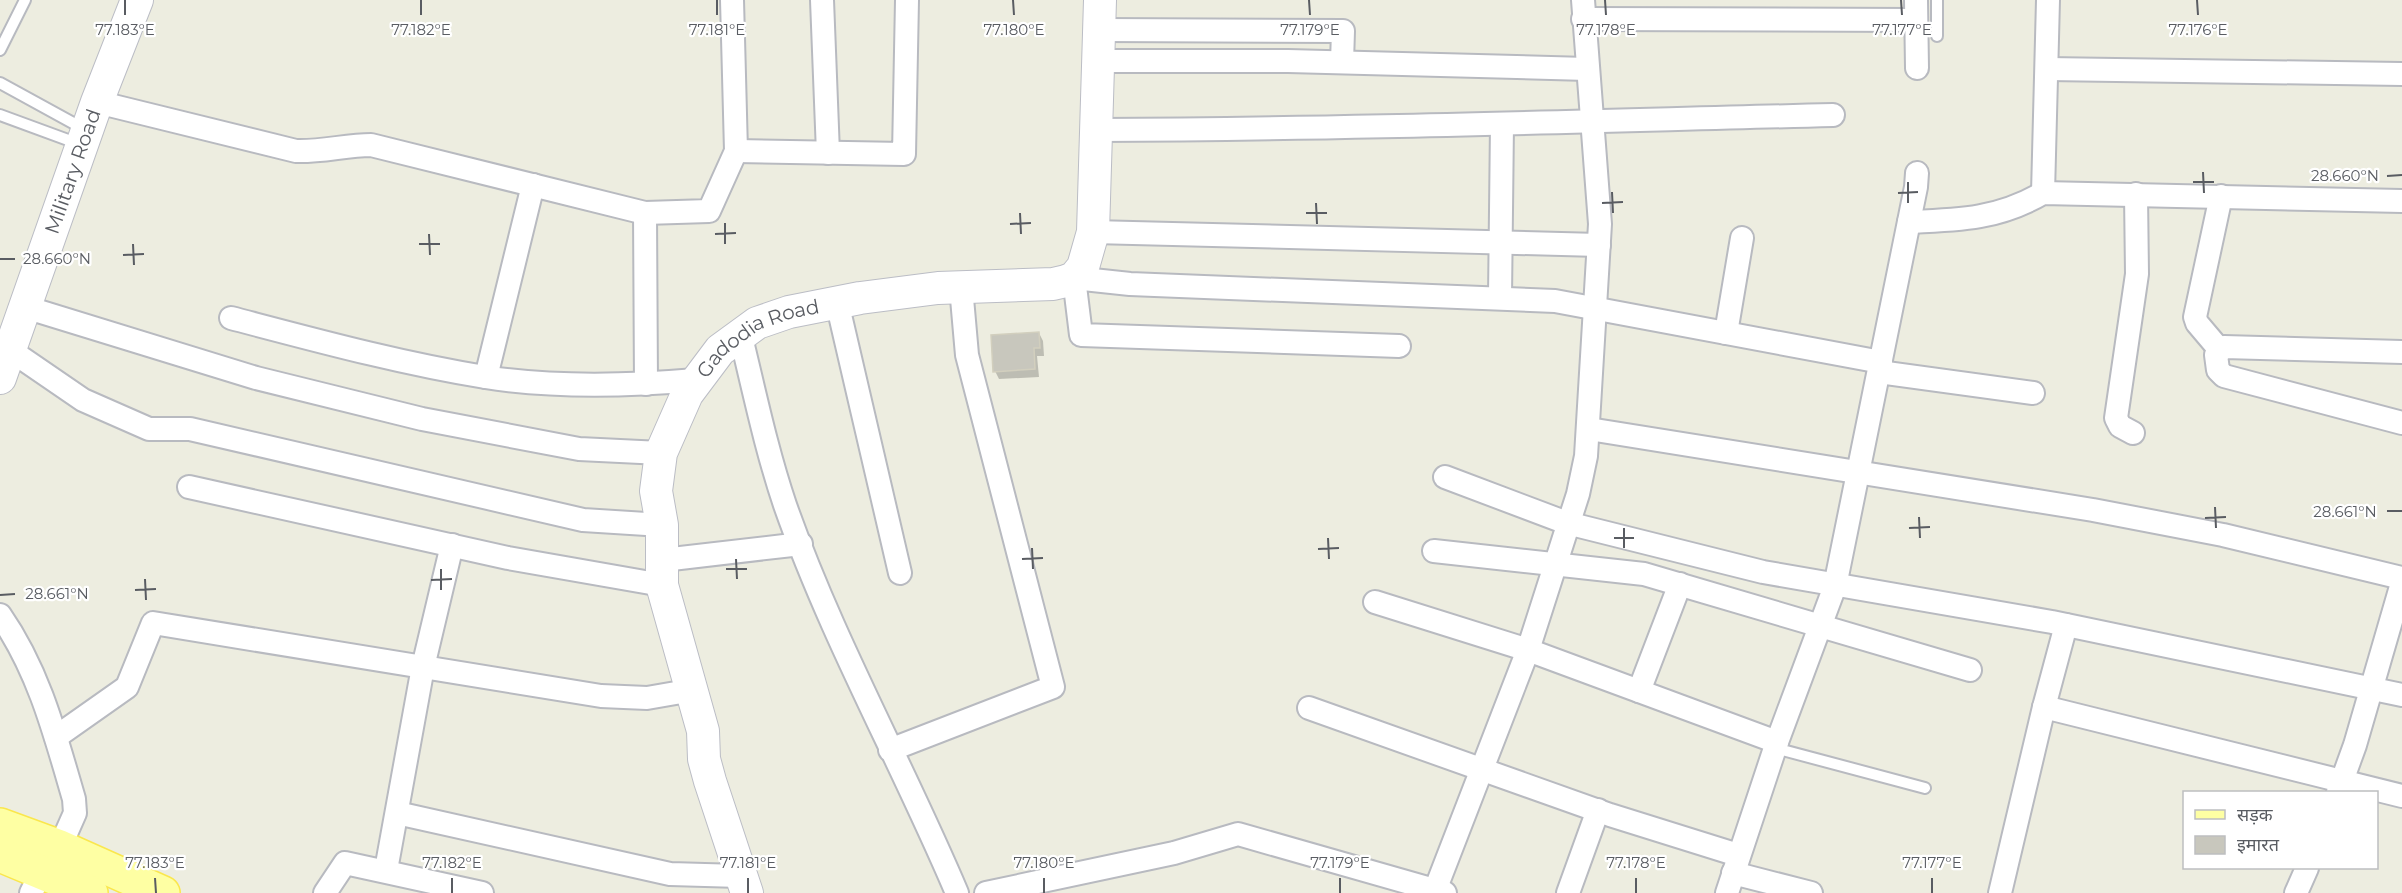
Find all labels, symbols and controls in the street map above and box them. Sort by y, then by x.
text: 77.183°E [95,20,155,39]
text: 77.182°E [391,20,451,39]
text: 77.181°E [689,20,745,39]
text: 77.180°E [983,20,1045,39]
text: 77.179°E [1280,20,1340,39]
text: 77.178°E [1576,20,1636,39]
text: 77.177°E [1872,20,1932,39]
text: 77.176°E [2169,20,2227,39]
street label: Military Road [40,106,106,237]
text: 28.660°N [2311,166,2379,185]
text: 28.660°N [23,249,91,268]
street label: Gadodia Road [691,294,821,382]
text: 28.661°N [2313,502,2377,521]
text: 28.661°N [25,584,89,603]
legend [2183,791,2378,869]
text: सड़क [2237,804,2274,826]
text: इमारत [2237,834,2280,856]
text: 77.183°E [125,853,185,872]
text: 77.182°E [422,853,482,872]
text: 77.181°E [720,853,776,872]
text: 77.180°E [1013,853,1075,872]
text: 77.179°E [1310,853,1370,872]
text: 77.178°E [1606,853,1666,872]
text: 77.177°E [1902,853,1962,872]

